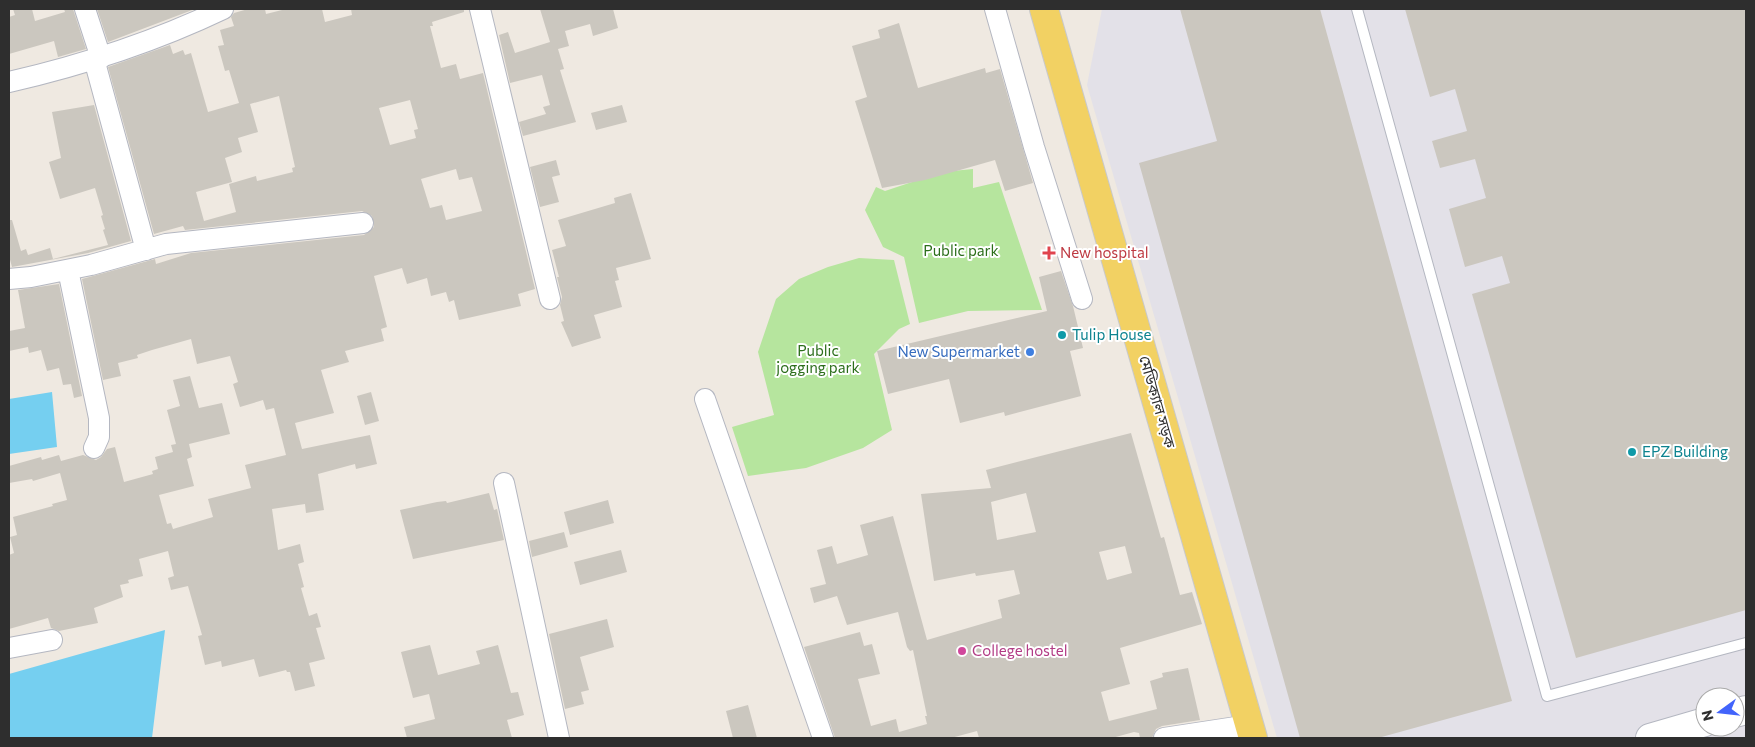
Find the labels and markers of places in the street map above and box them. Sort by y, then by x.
place label: New hospital [1060,243,1149,261]
marker: New hospital [1042,246,1056,260]
place label: Tulip House [1072,325,1152,343]
marker: Tulip House [1056,329,1068,341]
place label: New Supermarket [897,342,1020,360]
marker: New Supermarket [1024,346,1036,358]
place label: EPZ Building [1642,442,1728,460]
marker: EPZ Building [1626,446,1638,458]
place label: College hostel [972,641,1068,659]
marker: College hostel [956,645,968,657]

